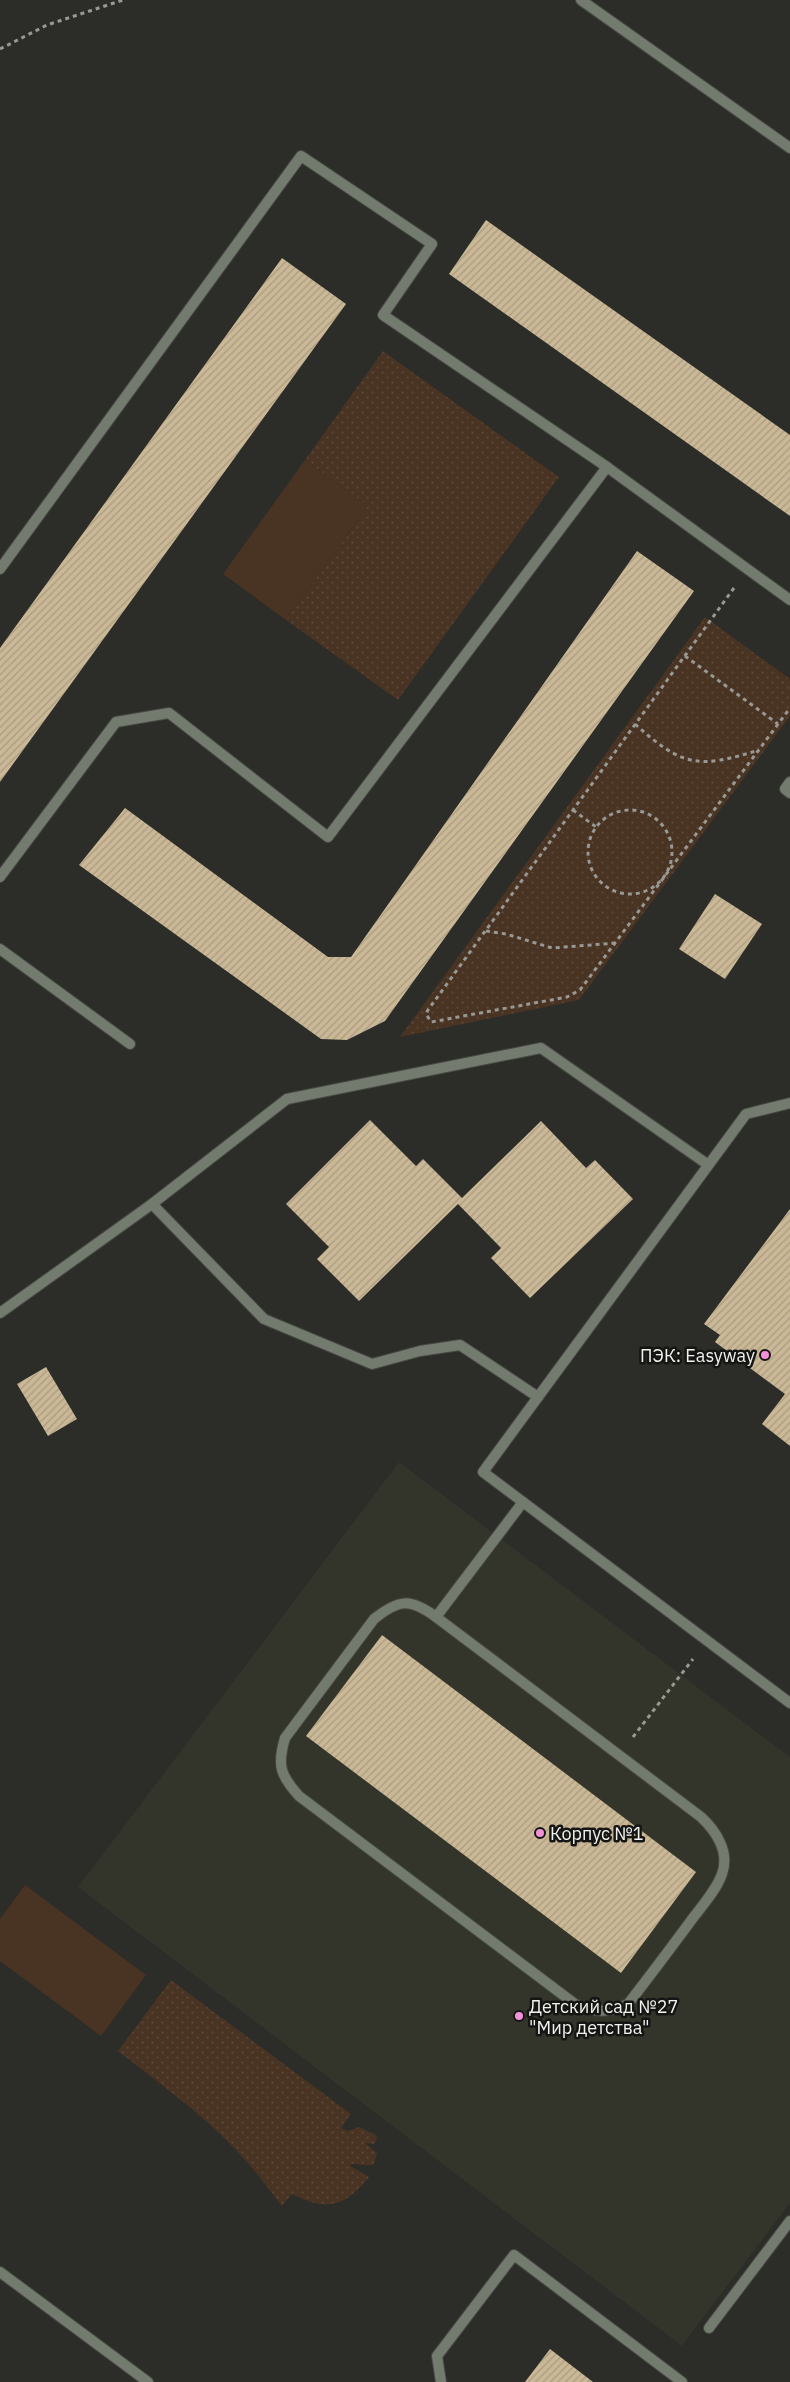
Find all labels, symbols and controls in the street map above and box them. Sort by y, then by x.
place label: ПЭК: Easyway [640,1344,755,1367]
marker: ПЭК: Easyway [759,1349,771,1361]
place label: Корпус №1 [550,1822,644,1845]
marker: Корпус №1 [534,1827,546,1839]
place label: Детский сад №27 "Мир детства" [529,1995,678,2039]
marker: Детский сад №27 "Мир детства" [513,2010,525,2022]

